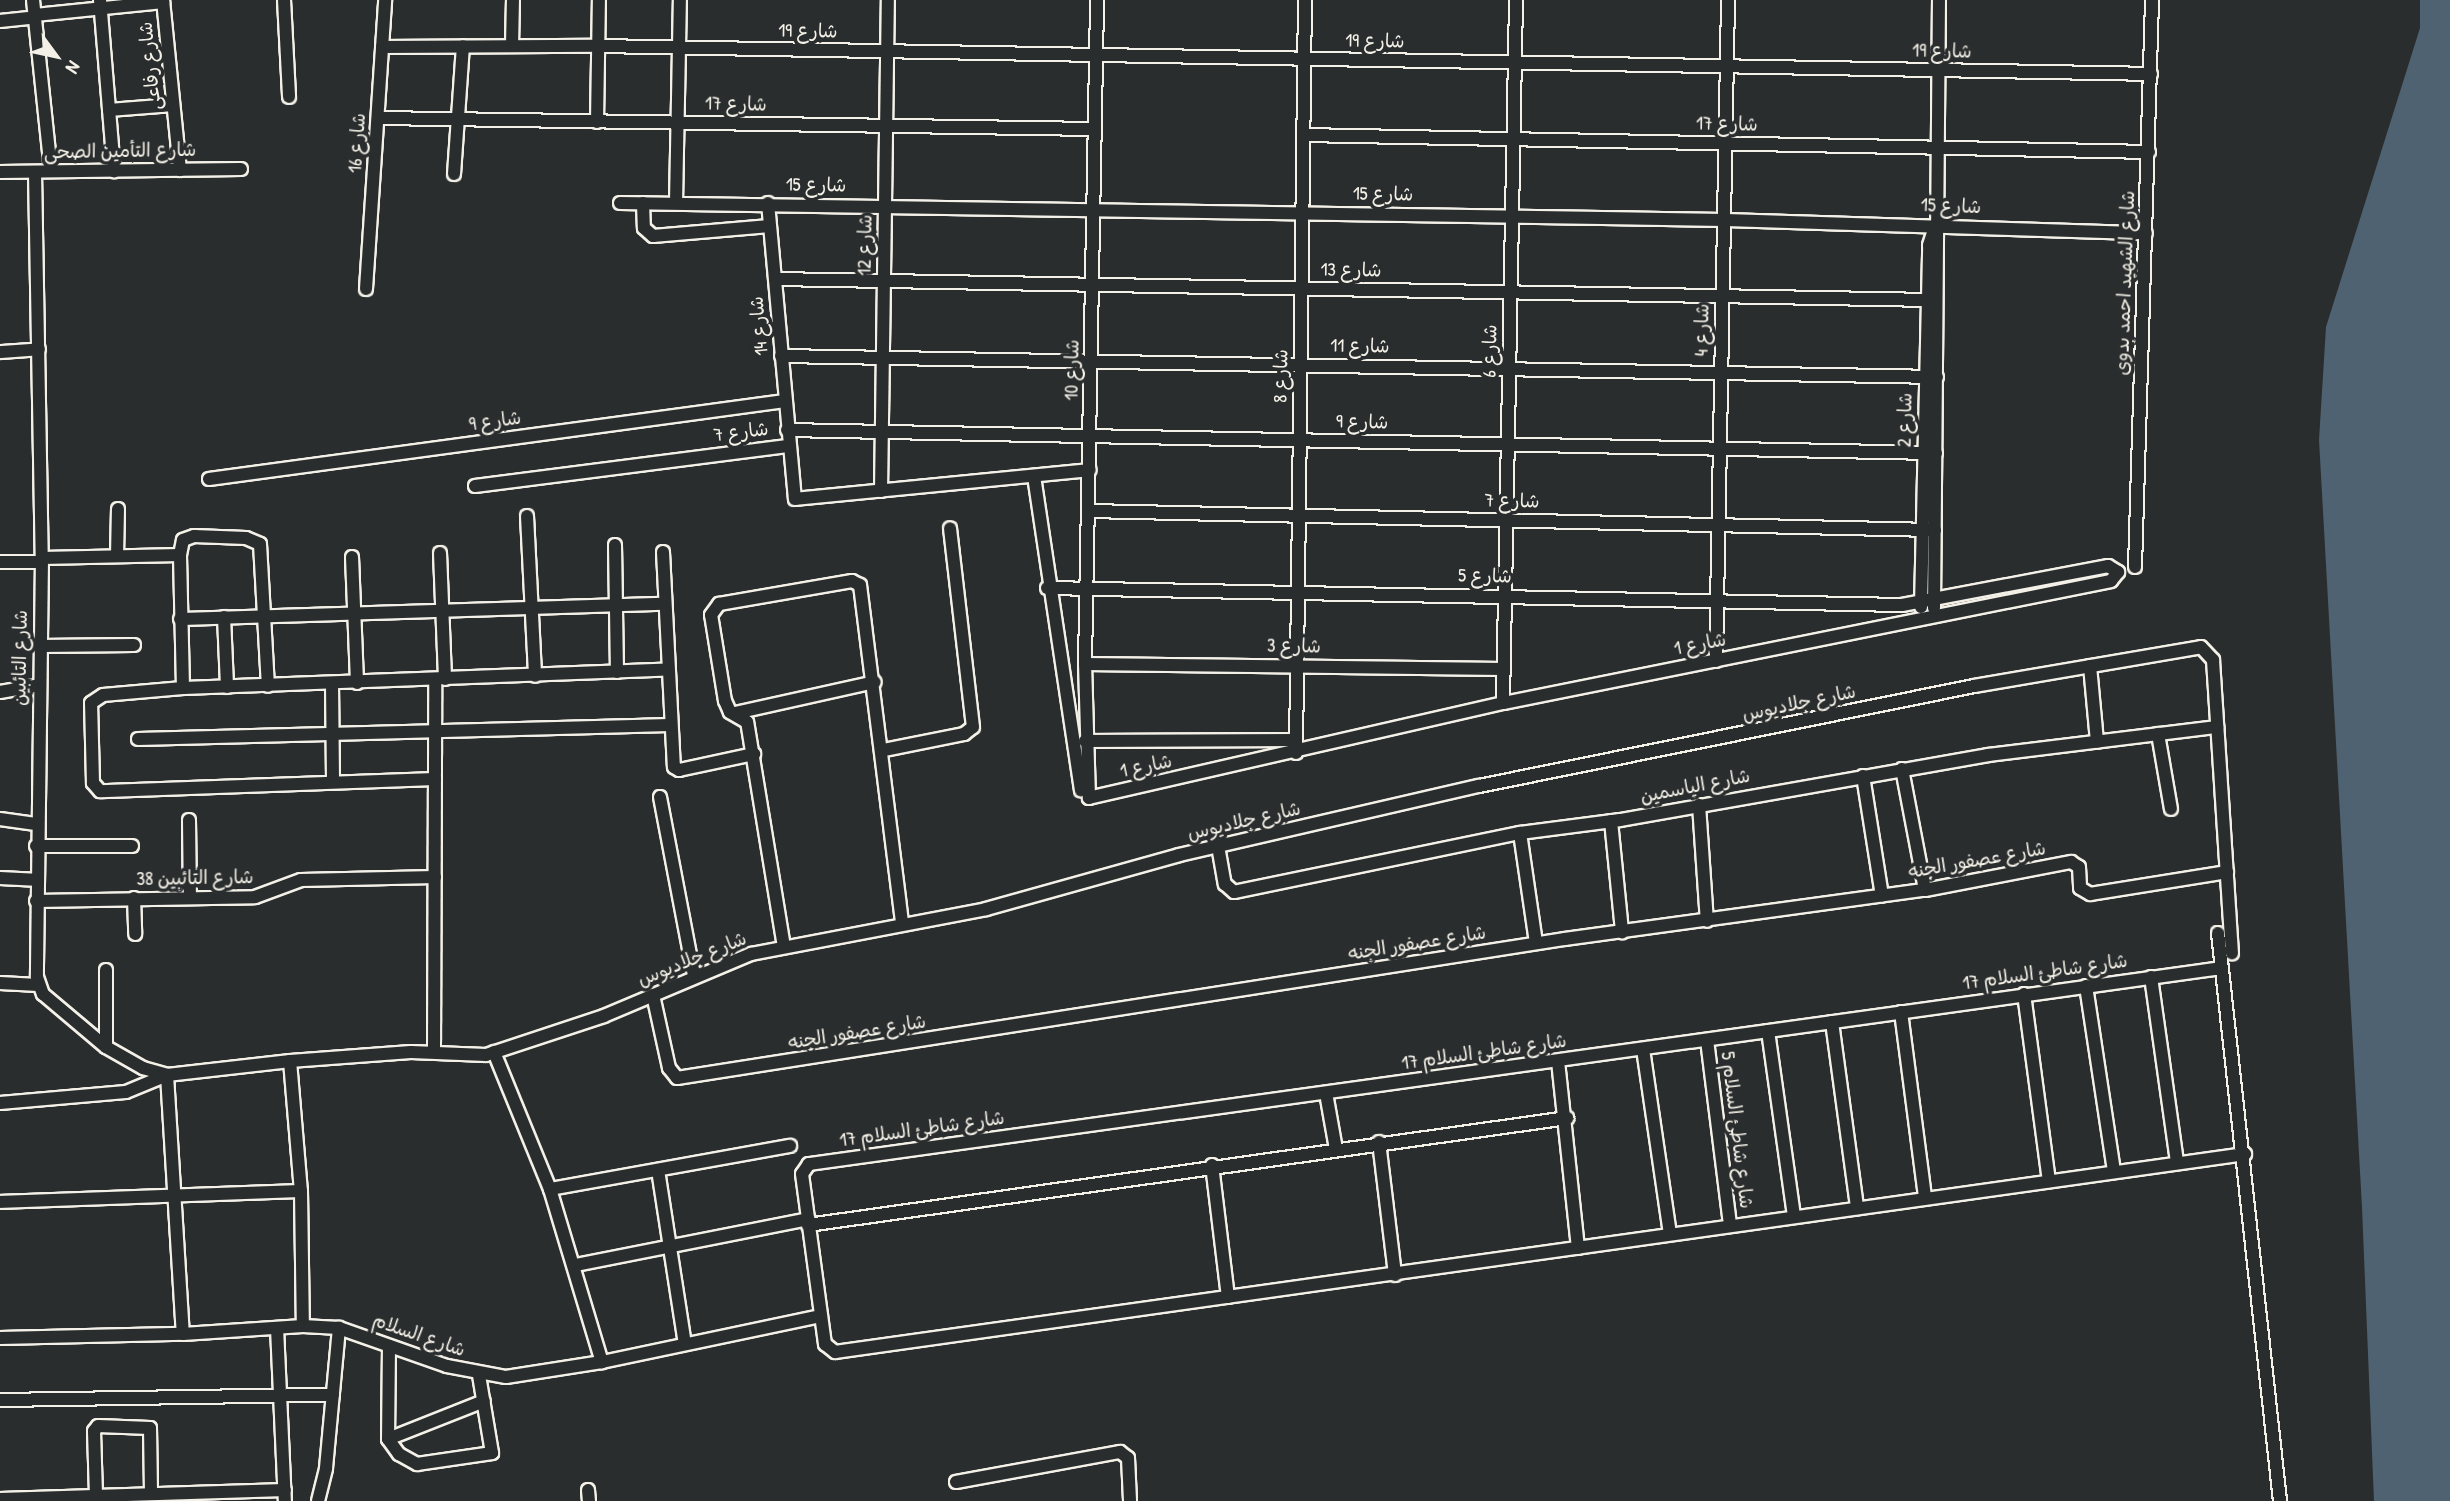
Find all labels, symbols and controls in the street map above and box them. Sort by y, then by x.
street label: شارع 19 [778,19,838,43]
north arrow [21,21,91,91]
street label: شارع رفاعى [134,21,166,111]
street label: شارع 19 [1345,29,1405,53]
street label: شارع 19 [1912,39,1972,63]
text: N [60,56,87,79]
street label: شارع 17 [705,92,767,116]
street label: شارع 16 [344,112,370,174]
street label: شارع 17 [1696,112,1758,136]
street label: شارع التأمين الصحى [44,138,196,164]
street label: شارع 15 [786,173,846,197]
street label: شارع 15 [1353,182,1413,206]
street label: شارع الشهيد احمد بدوى [2110,190,2140,376]
street label: شارع 15 [1920,194,1982,218]
street label: شارع 12 [853,214,877,276]
street label: شارع 13 [1320,258,1382,282]
street label: شارع 14 [745,295,773,357]
street label: شارع 4 [1690,303,1714,357]
street label: شارع 6 [1478,324,1502,378]
street label: شارع 11 [1330,334,1390,358]
street label: شارع 10 [1060,339,1084,401]
street label: شارع 8 [1269,349,1293,403]
street label: شارع 2 [1893,393,1917,447]
street label: شارع 9 [467,406,523,436]
street label: شارع 9 [1336,410,1388,434]
street label: شارع 7 [712,417,770,447]
street label: شارع 7 [1484,489,1540,513]
street label: شارع 5 [1458,564,1512,588]
street label: شارع التائبين [8,610,32,706]
street label: شارع 1 [1672,628,1728,660]
street label: شارع 3 [1267,634,1321,658]
street label: شارع جلاديوس [1740,680,1858,726]
street label: شارع 1 [1118,749,1174,783]
street label: شارع الياسمين [1638,764,1752,808]
street label: شارع جلاديوس [1185,797,1303,845]
street label: شارع عصفور الجنه [1906,837,2048,883]
street label: شارع التائبين 38 [136,866,254,890]
street label: شارع عصفور الجنه [1346,921,1488,965]
street label: شارع جلاديوس [634,927,750,991]
street label: شارع شاطئ السلام 17 [1961,949,2129,995]
street label: شارع عصفور الجنه [786,1010,928,1054]
street label: شارع شاطئ السلام 17 [1400,1029,1568,1075]
street label: شارع شاطئ السلام 5 [1716,1050,1758,1210]
street label: شارع شاطئ السلام 17 [838,1106,1006,1152]
street label: شارع السلام [370,1309,468,1361]

